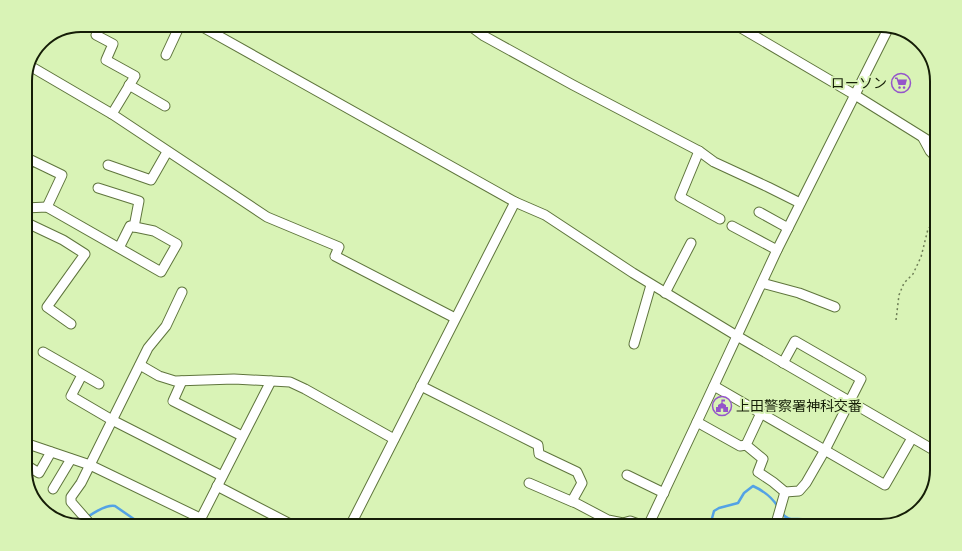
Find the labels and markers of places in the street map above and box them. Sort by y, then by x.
supermarket icon: ローソン [890,72,912,94]
place label: ローソン [831,74,887,91]
public building icon: 上田警察署神科交番 [711,395,733,417]
place label: 上田警察署神科交番 [736,397,862,414]

